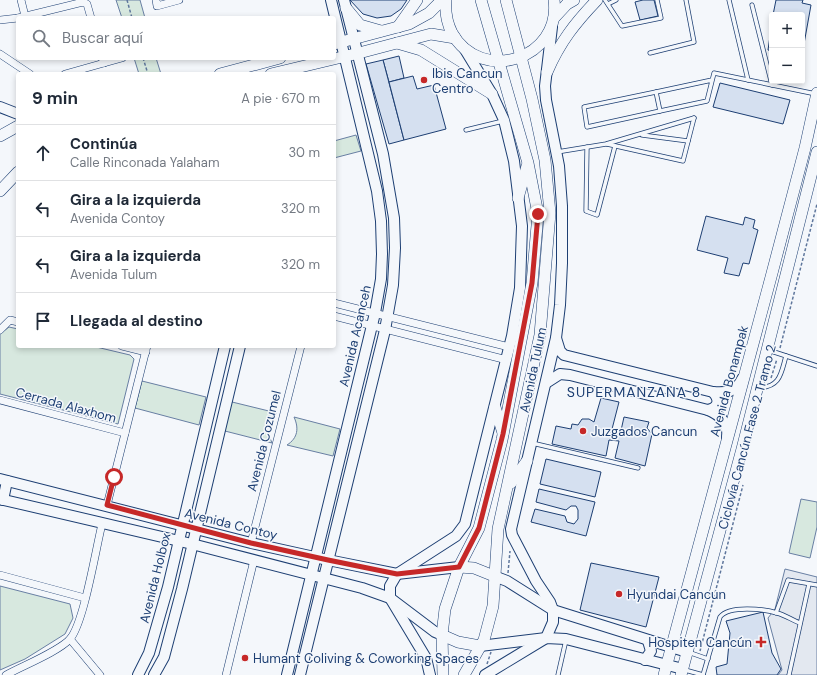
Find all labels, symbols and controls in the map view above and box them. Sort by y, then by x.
map controls [769,12,805,84]
button: + [769,12,805,48]
search box [16,16,336,60]
icon: search [30,27,52,49]
text: Buscar aquí [62,28,143,48]
button: − [769,48,805,84]
place label: Ibis Cancun Centro [432,65,503,97]
marker: Ibis Cancun Centro [419,75,429,85]
text: 9 min [32,87,78,109]
text: A pie · 670 m [241,90,320,107]
text: Continúa [70,134,137,154]
icon: ahead [32,142,54,164]
text: 30 m [288,144,320,161]
text: Calle Rinconada Yalaham [70,154,219,171]
text: Gira a la izquierda [70,190,201,210]
icon: left [32,198,54,220]
text: 320 m [281,200,320,217]
route end [529,205,547,223]
text: Avenida Contoy [70,210,165,227]
text: Gira a la izquierda [70,246,201,266]
icon: left [32,254,54,276]
text: 320 m [281,256,320,273]
text: Avenida Tulum [70,266,157,283]
street label: Avenida Acanceh [335,284,375,388]
icon: arrive [32,310,54,332]
text: Llegada al destino [70,311,203,331]
street label: Avenida Bonampak [706,323,752,439]
street label: Avenida Tulum [516,326,550,414]
street label: Ciclovía Cancún Fase 2 Tramo 2 [714,343,780,531]
street label: Cerrada Alaxhom [14,383,118,427]
district label: SUPERMANZANA 8 [567,383,701,401]
street label: Avenida Cozumel [243,389,285,493]
place label: Juzgados Cancun [591,423,697,440]
marker: Juzgados Cancun [578,426,588,436]
route start [105,468,123,486]
street label: Avenida Contoy [183,504,279,544]
street label: Avenida Holbox [136,530,175,625]
place label: Hyundai Cancun [627,586,726,603]
marker: Hyundai Cancun [614,589,624,599]
place label: Hospiten Cancún [648,634,752,651]
marker: Hospiten Cancún [755,636,767,648]
place label: Humant Coliving & Coworking Spaces [253,650,479,667]
marker: Humant Coliving & Coworking Spaces [240,653,250,663]

